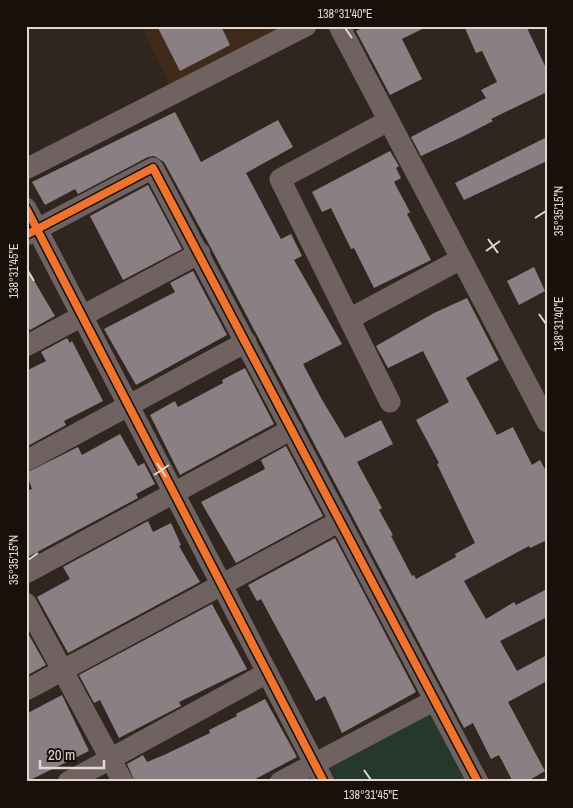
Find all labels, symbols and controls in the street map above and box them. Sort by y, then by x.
text: 138°31'40"E [317,6,373,22]
text: 35°35'15"N [551,186,567,236]
text: 138°31'45"E [6,243,22,299]
text: 138°31'40"E [551,296,567,352]
text: 35°35'15"N [6,535,22,585]
scale bar [40,738,104,770]
text: 20 m [48,744,75,765]
text: 138°31'45"E [343,787,399,803]

